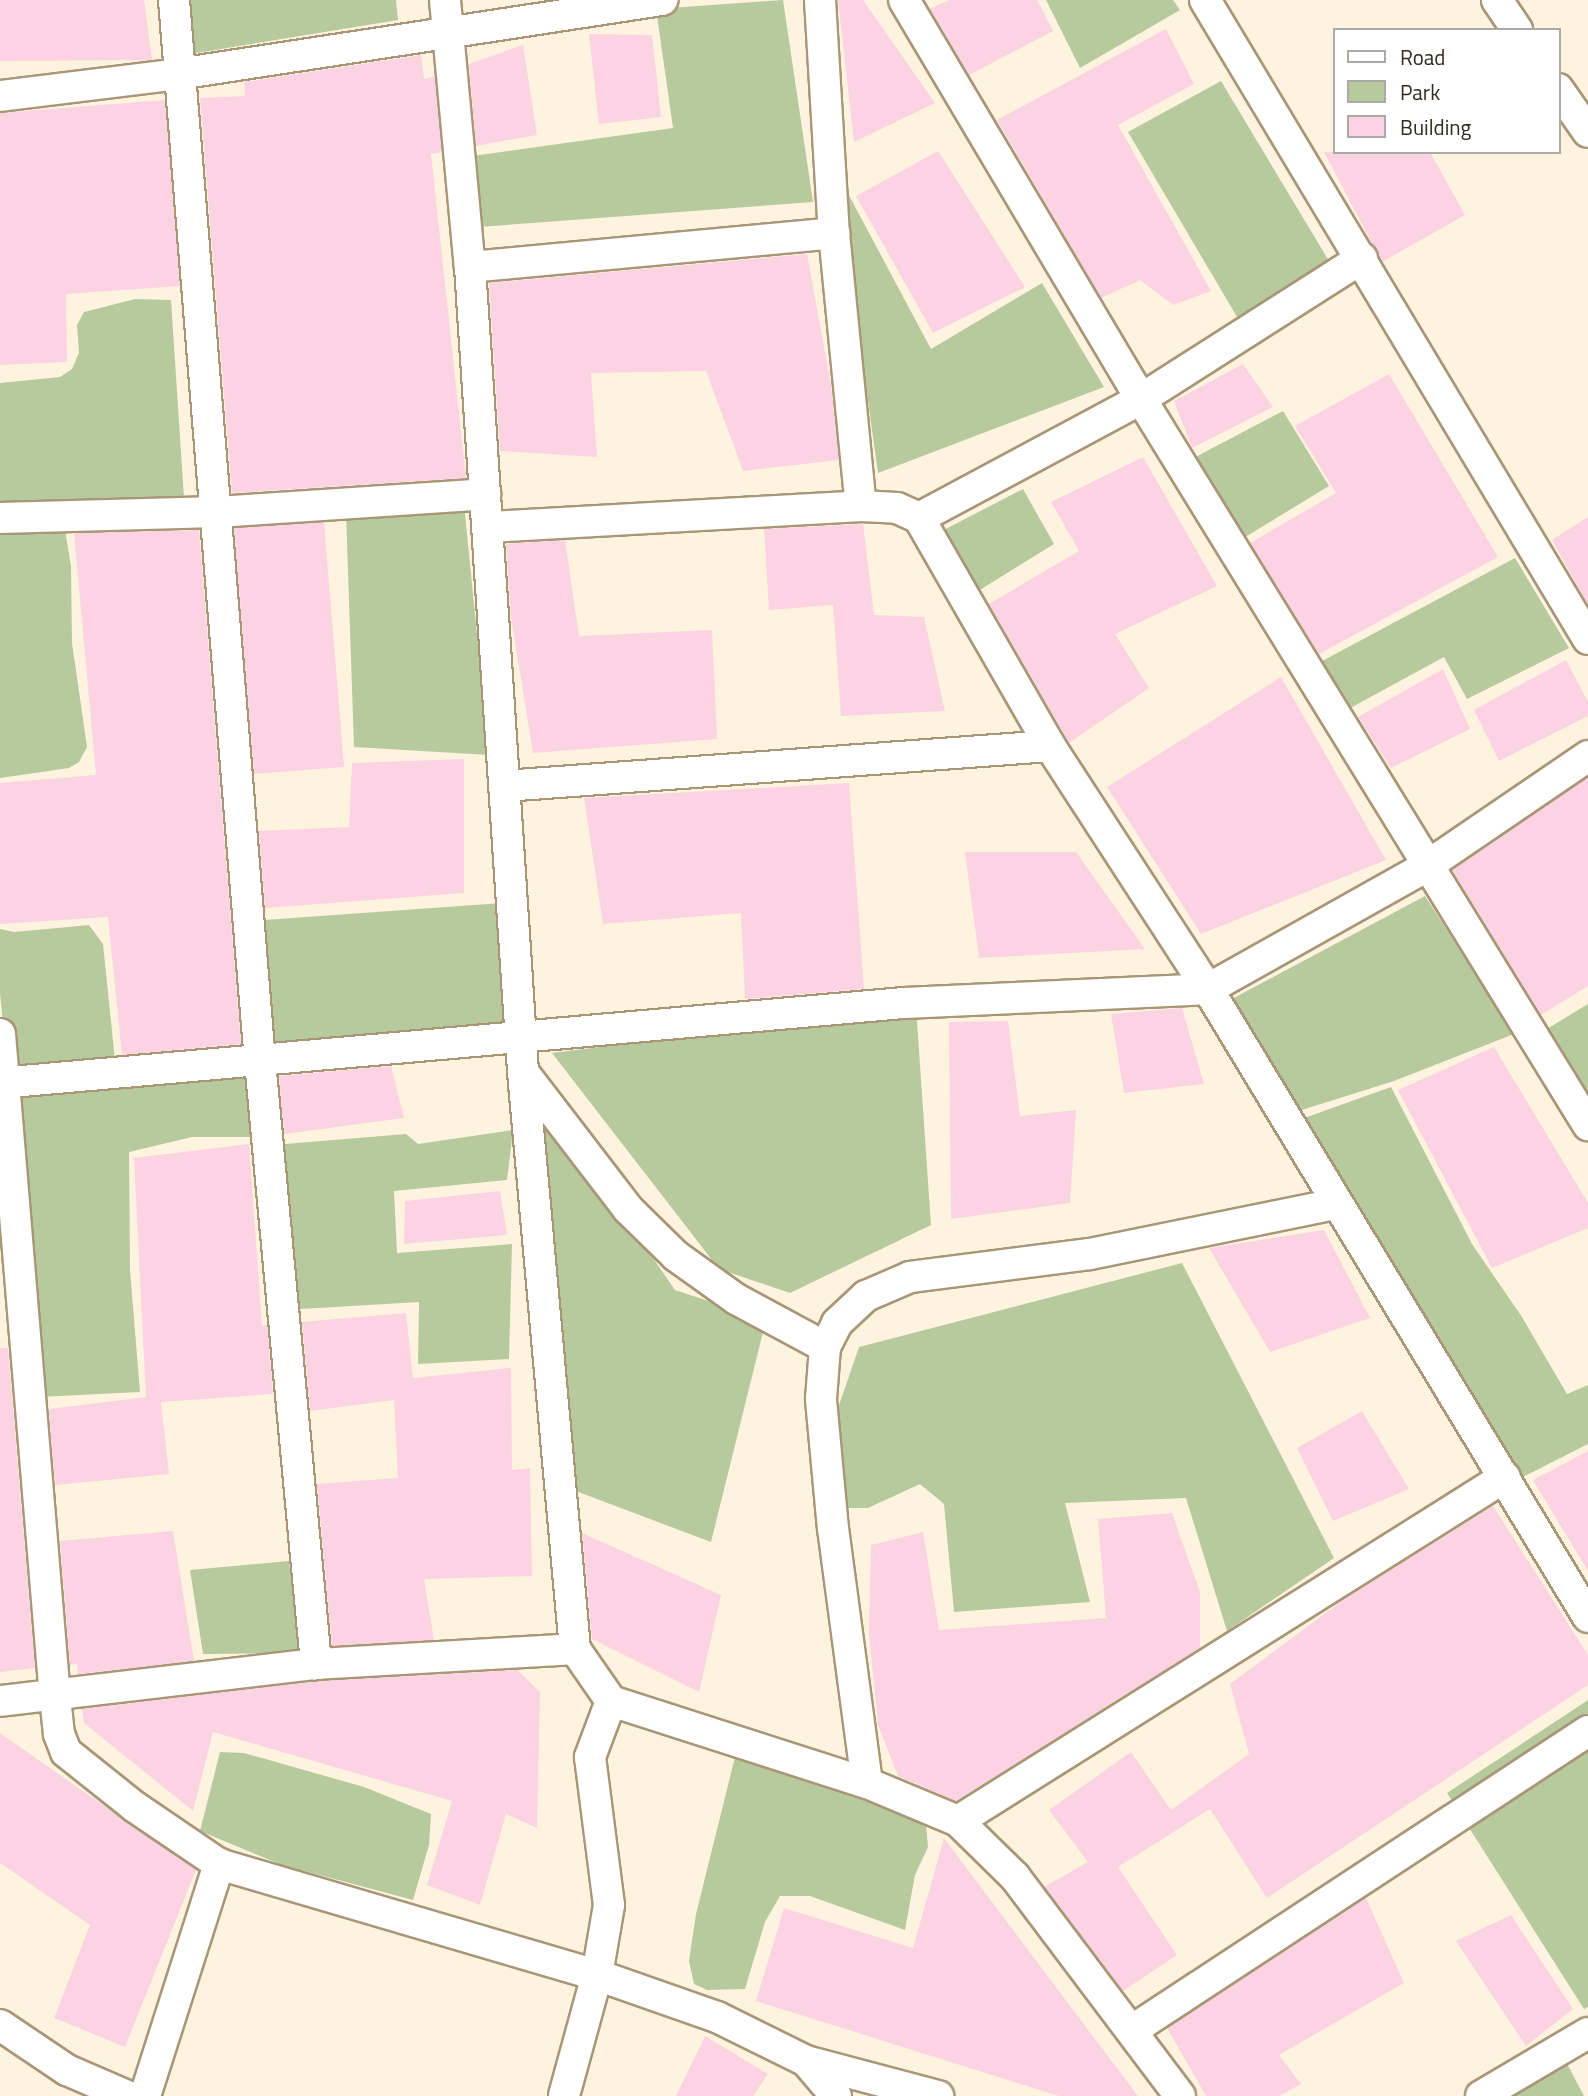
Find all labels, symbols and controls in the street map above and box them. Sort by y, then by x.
legend [1332,28,1560,154]
text: Road [1400,41,1445,73]
text: Park [1400,76,1440,108]
text: Building [1400,111,1471,143]

